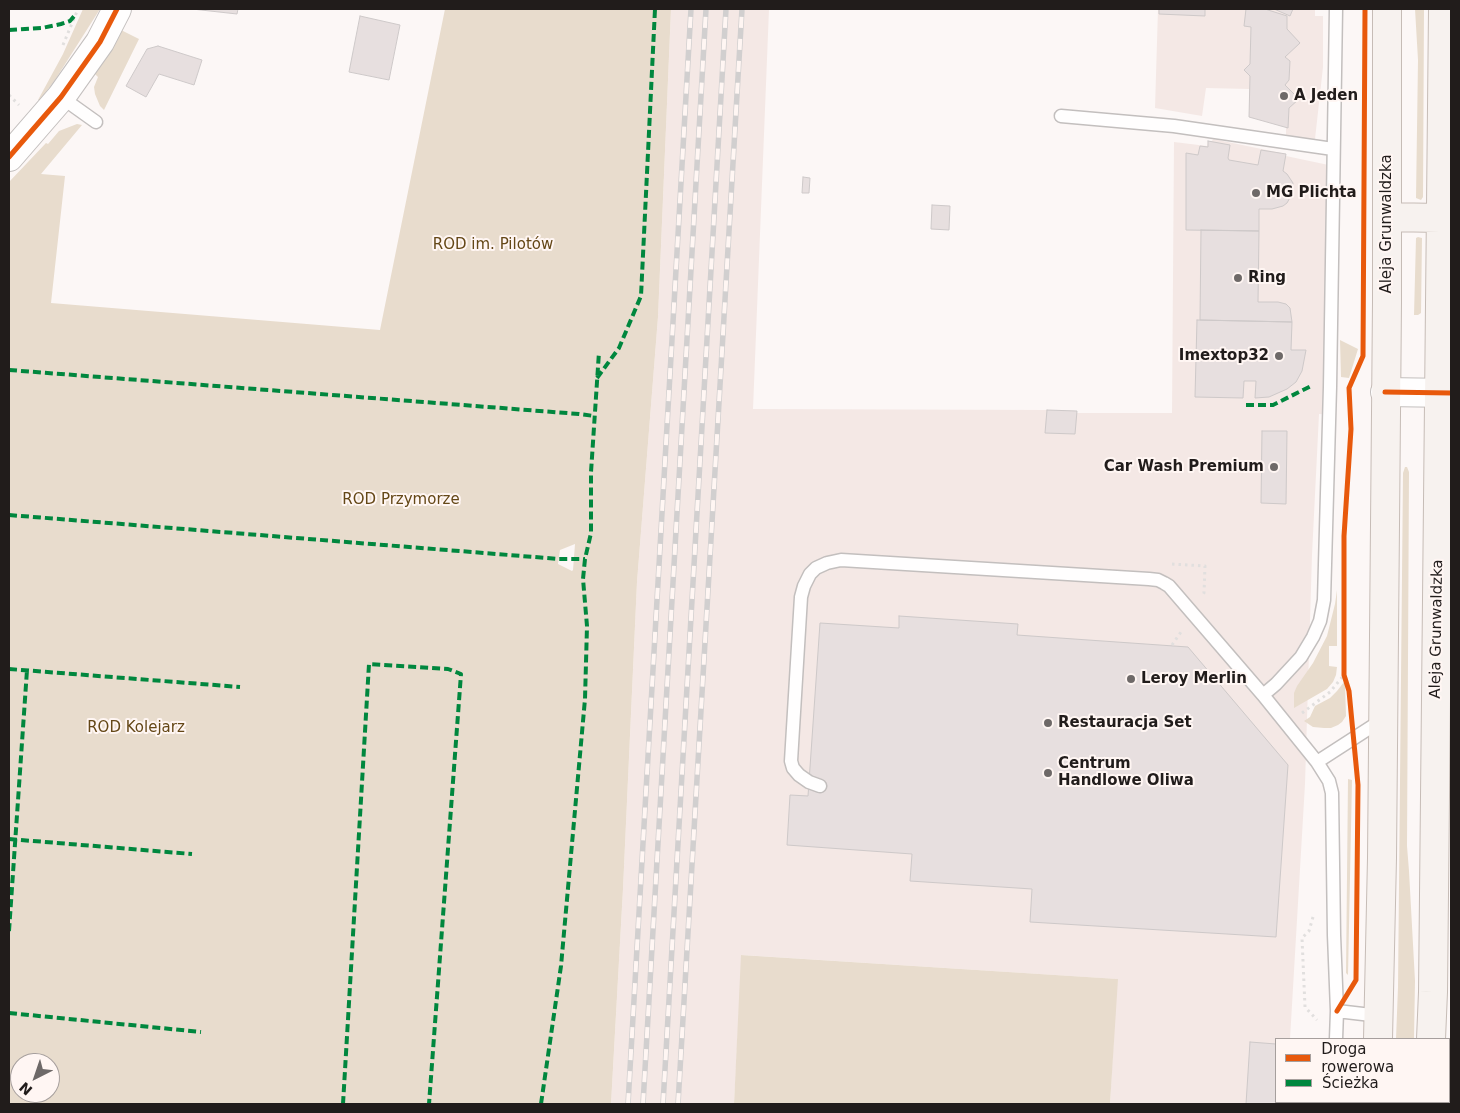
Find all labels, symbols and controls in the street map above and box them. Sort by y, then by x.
place label: A Jeden [1294,87,1358,105]
marker: A Jeden [1278,90,1290,102]
street label: Aleja Grunwaldzka [1378,154,1396,294]
place label: MG Plichta [1266,184,1357,202]
marker: MG Plichta [1250,187,1262,199]
park label: ROD im. Pilotów [433,236,553,254]
place label: Ring [1248,269,1286,287]
marker: Ring [1232,272,1244,284]
place label: Imextop32 [1179,347,1269,365]
marker: Imextop32 [1273,350,1285,362]
place label: Car Wash Premium [1104,458,1264,476]
marker: Car Wash Premium [1268,461,1280,473]
park label: ROD Przymorze [342,491,460,509]
street label: Aleja Grunwaldzka [1427,559,1447,699]
place label: Leroy Merlin [1141,670,1247,688]
marker: Leroy Merlin [1125,673,1137,685]
place label: Restauracja Set [1058,714,1192,732]
marker: Restauracja Set [1042,717,1054,729]
park label: ROD Kolejarz [87,719,185,737]
place label: Centrum Handlowe Oliwa [1058,755,1194,790]
marker: Centrum Handlowe Oliwa [1042,767,1054,779]
legend [1275,1038,1450,1103]
text: Droga rowerowa [1321,1040,1394,1076]
north arrow [10,1053,60,1103]
text: Ścieżka [1322,1074,1379,1092]
text: N [16,1079,35,1098]

